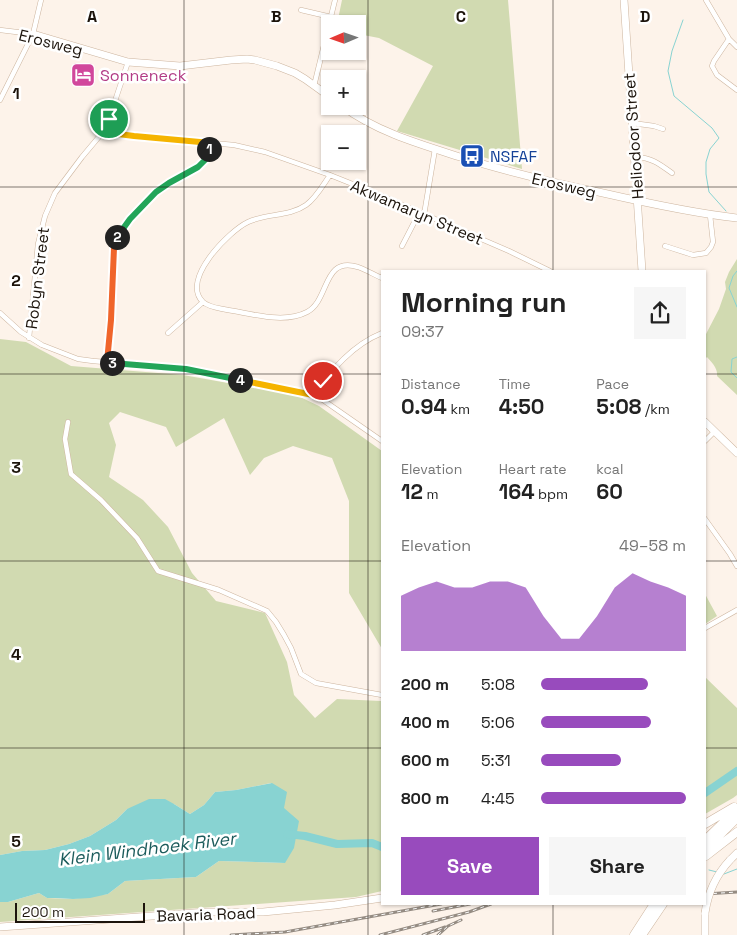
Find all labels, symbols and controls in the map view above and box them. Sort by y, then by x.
text: A [87,6,97,27]
text: B [271,6,281,27]
text: C [456,6,466,27]
text: D [640,6,650,27]
north arrow [321,15,366,60]
map controls [321,15,366,170]
street label: Erosweg [17,24,85,61]
hotel icon: Sonneneck [70,62,96,88]
place label: Sonneneck [100,65,187,86]
button: + [321,70,366,115]
street label: Heliodoor Street [619,72,648,200]
text: 1 [12,83,20,104]
pin [88,98,130,140]
icon: arrive [95,105,123,133]
button: − [321,125,366,170]
pin: 1 [196,136,222,162]
text: 1 [206,140,213,158]
bus stop icon: NSFAF [459,143,485,169]
place label: NSFAF [490,146,537,167]
street label: Erosweg [530,168,598,203]
street label: Akwamaryn Street [347,175,486,250]
pin: 2 [104,224,130,250]
street label: Robyn Street [21,226,54,330]
text: 2 [113,228,122,246]
text: 2 [11,270,21,291]
text: Morning run [401,284,566,320]
button: share [634,287,686,339]
text: 09:37 [401,321,444,342]
pin: 3 [100,350,124,376]
text: 3 [108,354,117,372]
pin [302,360,344,402]
icon: check [309,367,337,395]
pin: 4 [228,368,252,392]
text: 4 [236,371,245,389]
text: Distance [401,375,461,393]
text: Time [499,375,531,393]
text: Pace [596,375,629,393]
text: 0.94 [401,393,447,420]
text: 4:50 [499,393,544,420]
text: 5:08 [596,393,641,420]
text: km [447,400,470,418]
text: /km [641,400,670,418]
text: 3 [11,457,21,478]
text: Elevation [401,460,462,478]
text: Heart rate [499,460,567,478]
text: kcal [596,460,623,478]
text: 12 [401,478,423,505]
text: 164 [499,478,534,505]
text: 60 [596,478,623,505]
text: m [423,485,439,503]
text: bpm [534,485,568,503]
text: Elevation [401,535,471,556]
text: 49–58 m [619,535,686,556]
text: 4 [11,644,21,665]
text: 200 m [401,674,449,695]
text: 5:08 [481,674,515,695]
text: 400 m [401,712,450,733]
text: 5:06 [481,712,515,733]
text: 600 m [401,750,449,771]
text: 5:31 [481,750,511,771]
text: 800 m [401,788,449,809]
text: 4:45 [481,788,515,809]
water label: Klein Windhoek River [57,826,239,871]
text: 5 [11,831,21,852]
button: Save [401,837,539,895]
button: Share [549,837,686,895]
scale bar [15,900,145,923]
street label: Bavaria Road [156,902,256,927]
text: 200 m [22,903,64,921]

